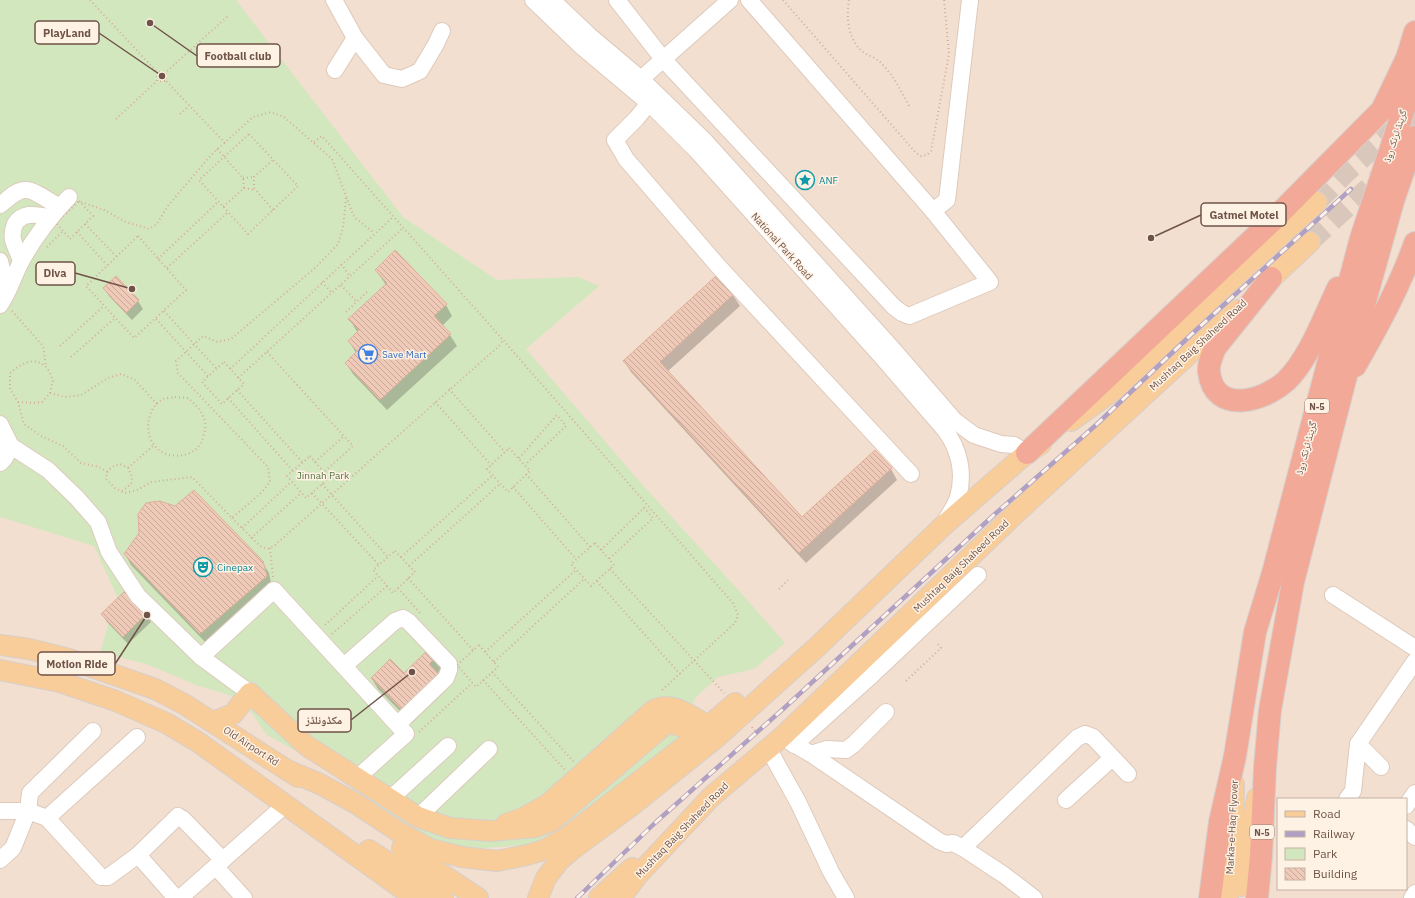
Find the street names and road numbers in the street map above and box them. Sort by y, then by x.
street label: گرینڈ ٹرنک روڈ [1380,107,1410,164]
street label: National Park Road [748,210,816,282]
street label: Mushtaq Baig Shaheed Road [1147,297,1249,393]
road number: N-5 [1305,399,1329,413]
street label: گرینڈ ٹرنک روڈ [1293,419,1319,476]
street label: Mushtaq Baig Shaheed Road [910,517,1012,615]
street label: Old Airport Rd [221,723,281,769]
street label: Mushtaq Baig Shaheed Road [633,779,731,881]
street label: Marka-e-Haq Flyover [1223,779,1241,875]
road number: N-5 [1250,825,1274,839]

